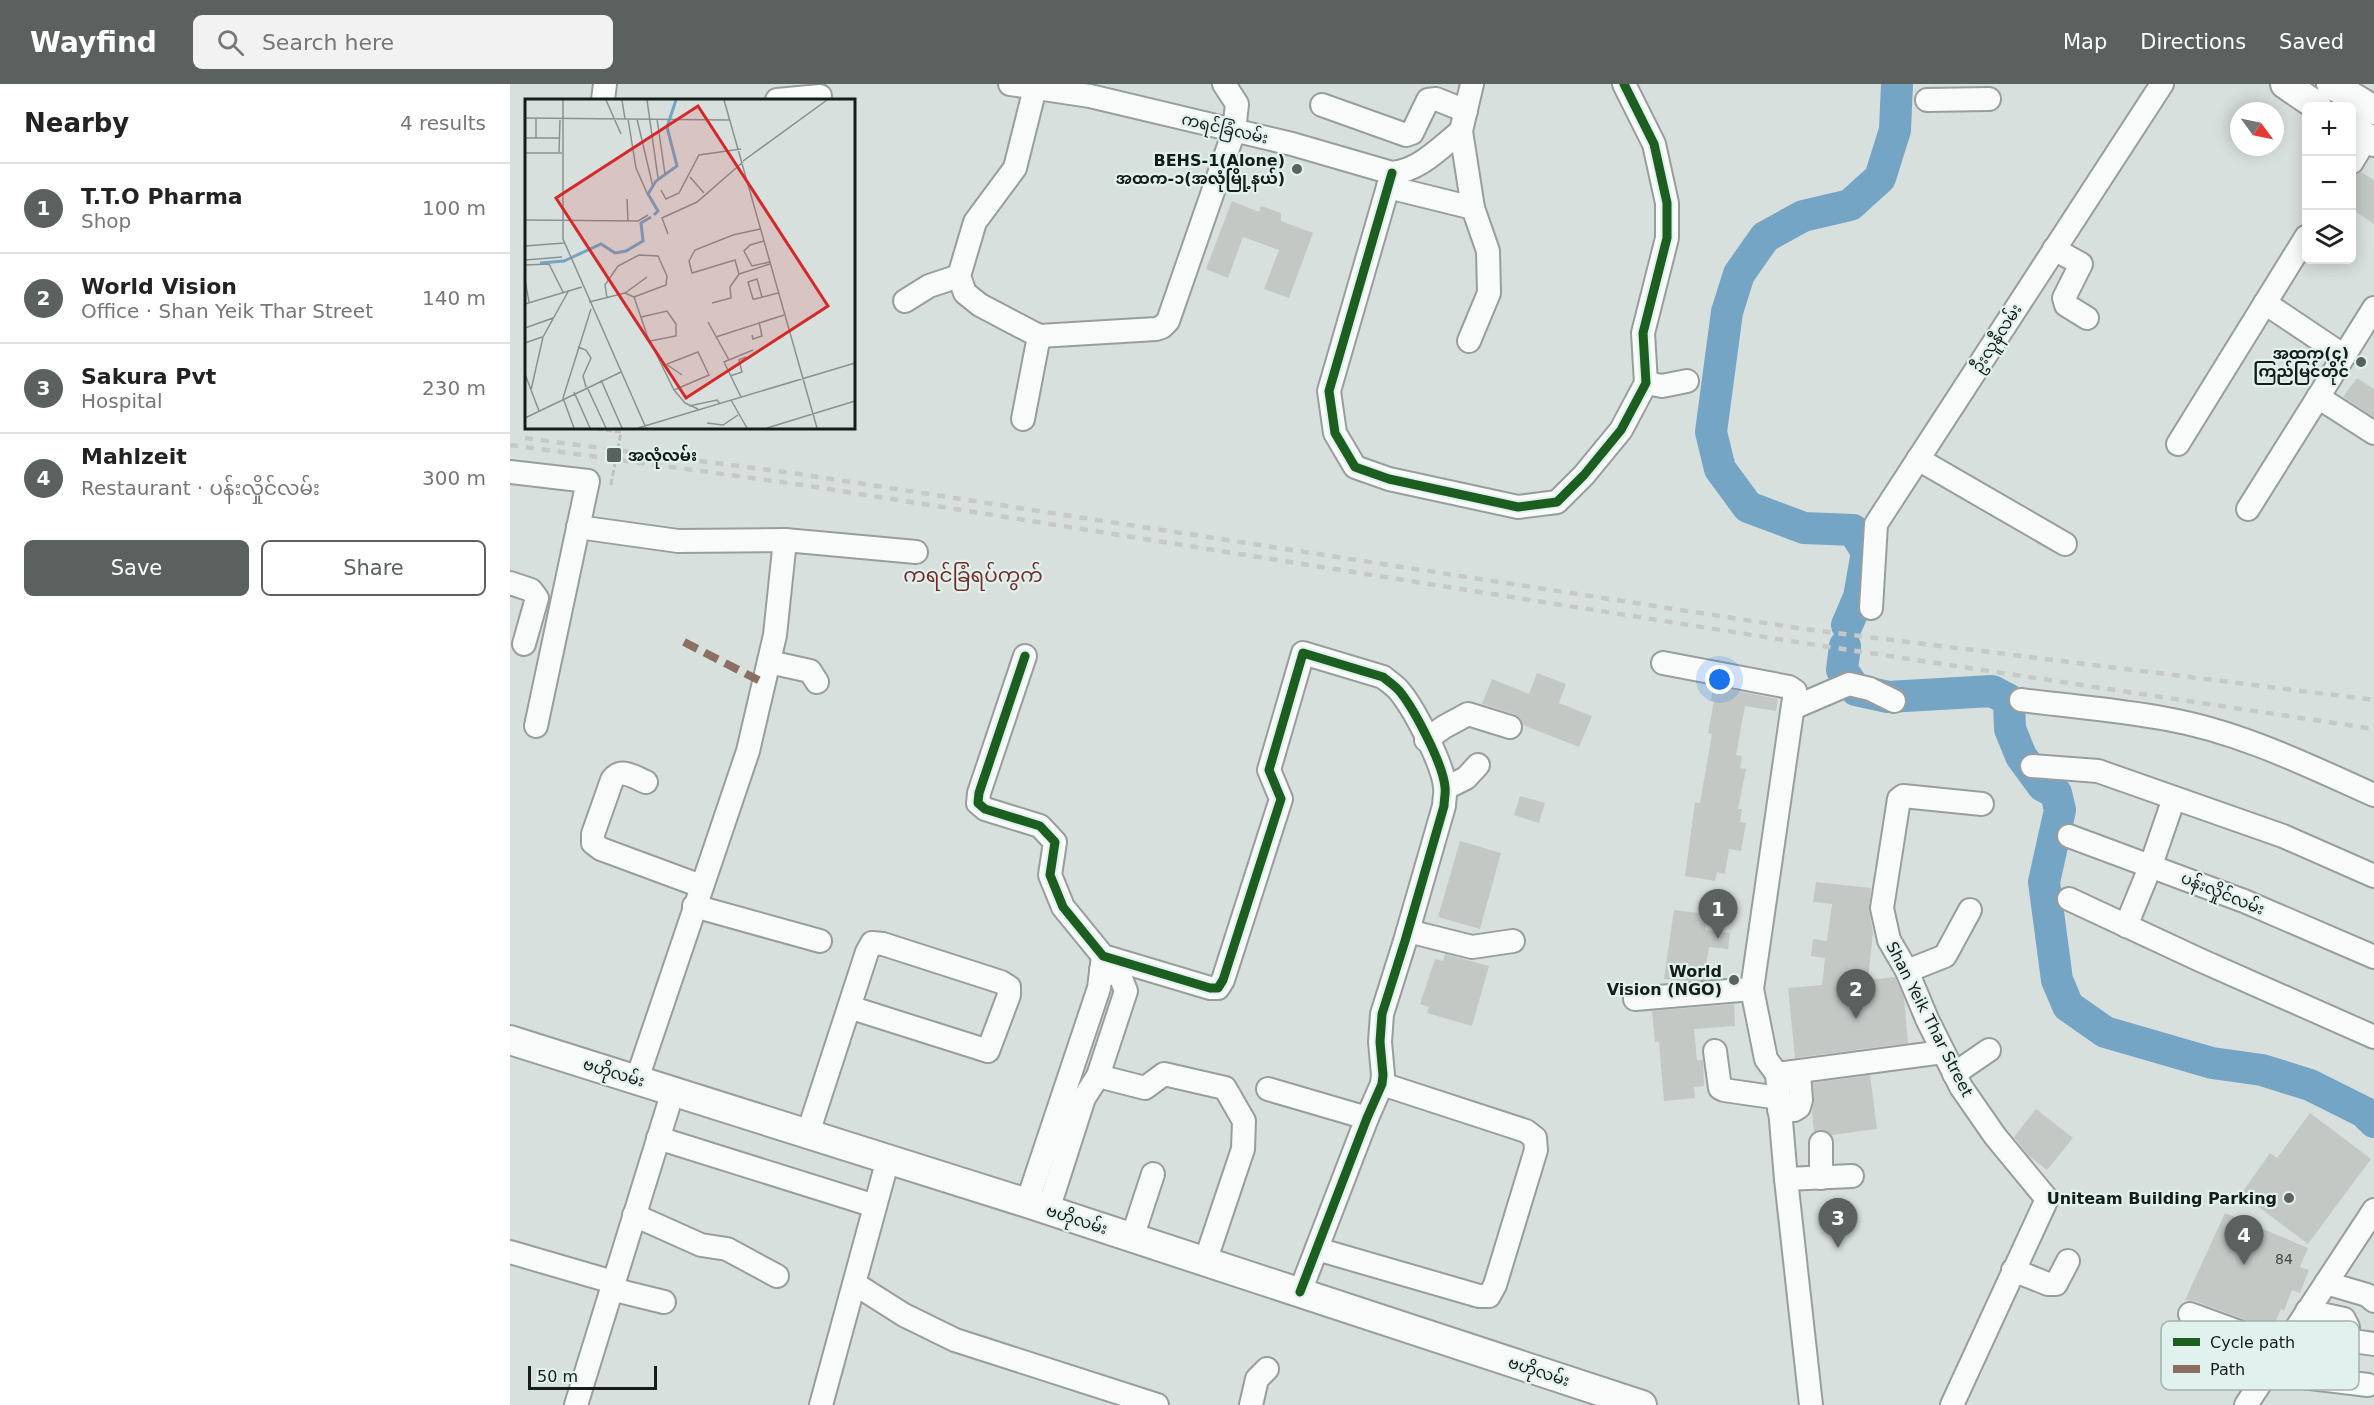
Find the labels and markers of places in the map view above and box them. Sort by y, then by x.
place label: BEHS-1(Alone) အထက-၁(အလုံမြို့နယ်) [1116,151,1285,192]
marker: BEHS-1(Alone) အထက-၁(အလုံမြို့နယ်) [1290,162,1304,176]
place label: အထက(၄) ကြည်မြင်တိုင် [2253,344,2349,385]
marker: အထက(၄) ကြည်မြင်တိုင် [2354,355,2368,369]
place label: အလုံလမ်း [628,444,697,469]
marker: အလုံလမ်း [605,446,623,464]
pin: 1 [1698,890,1738,939]
place label: World Vision (NGO) [1607,962,1722,999]
pin: 2 [1836,970,1876,1019]
marker: World Vision (NGO) [1727,973,1741,987]
place label: Uniteam Building Parking [2047,1189,2277,1208]
marker: Uniteam Building Parking [2282,1191,2296,1205]
pin: 3 [1818,1198,1858,1248]
pin: 4 [2224,1216,2264,1265]

